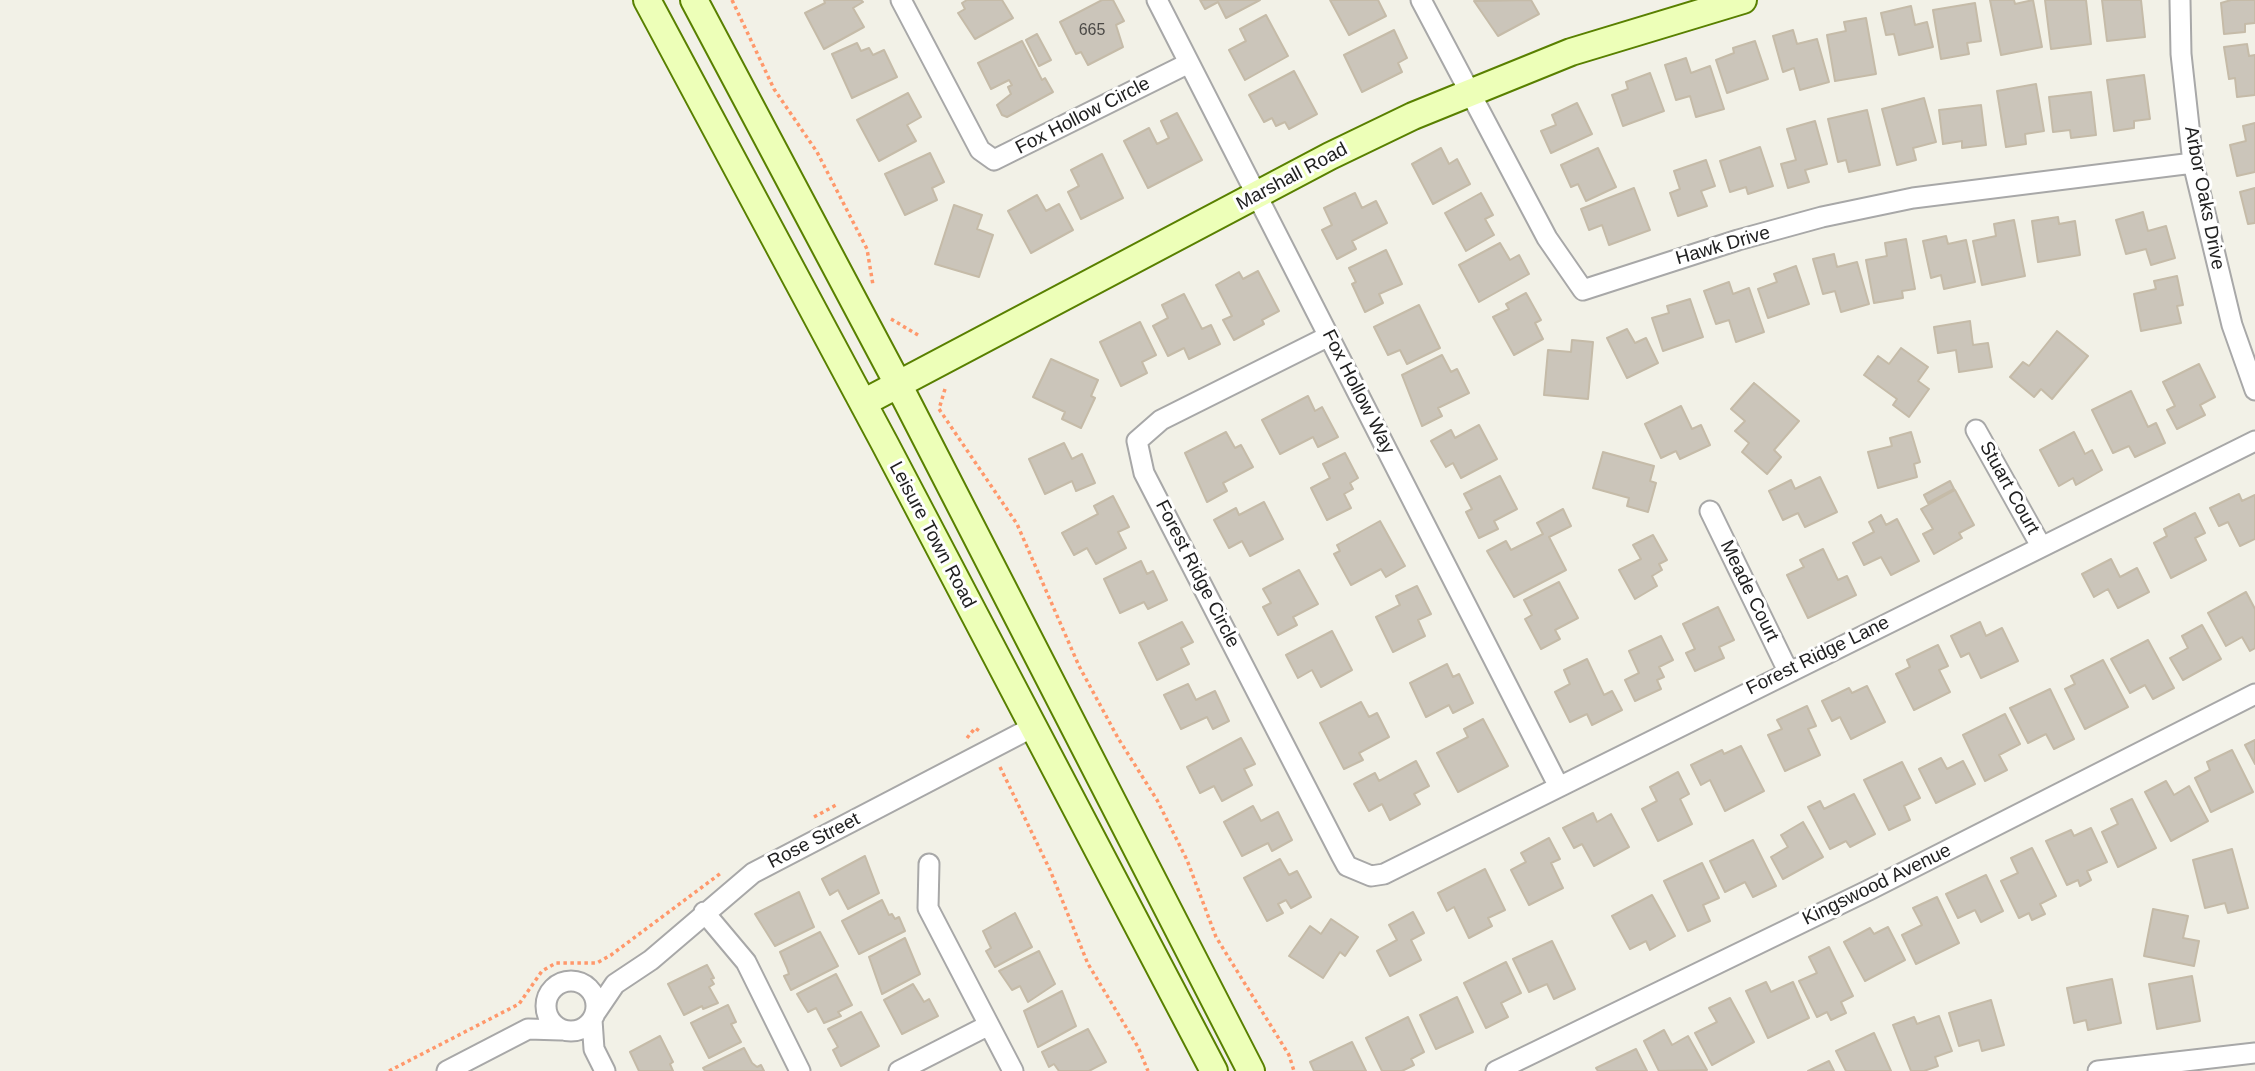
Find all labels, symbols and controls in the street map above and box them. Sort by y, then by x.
house number: 665 [1079,21,1105,41]
street label: Fox Hollow Circle [1012,72,1154,160]
street label: Arbor Oaks Drive [2179,124,2229,272]
street label: Marshall Road [1233,138,1351,216]
street label: Hawk Drive [1673,222,1773,270]
street label: Fox Hollow Way [1317,326,1399,458]
street label: Stuart Court [1974,438,2044,538]
street label: Leisure Town Road [884,458,980,612]
street label: Forest Ridge Circle [1150,496,1244,652]
street label: Meade Court [1715,537,1783,645]
street label: Forest Ridge Lane [1743,611,1893,701]
street label: Rose Street [764,808,864,874]
street label: Kingswood Avenue [1799,839,1955,931]

